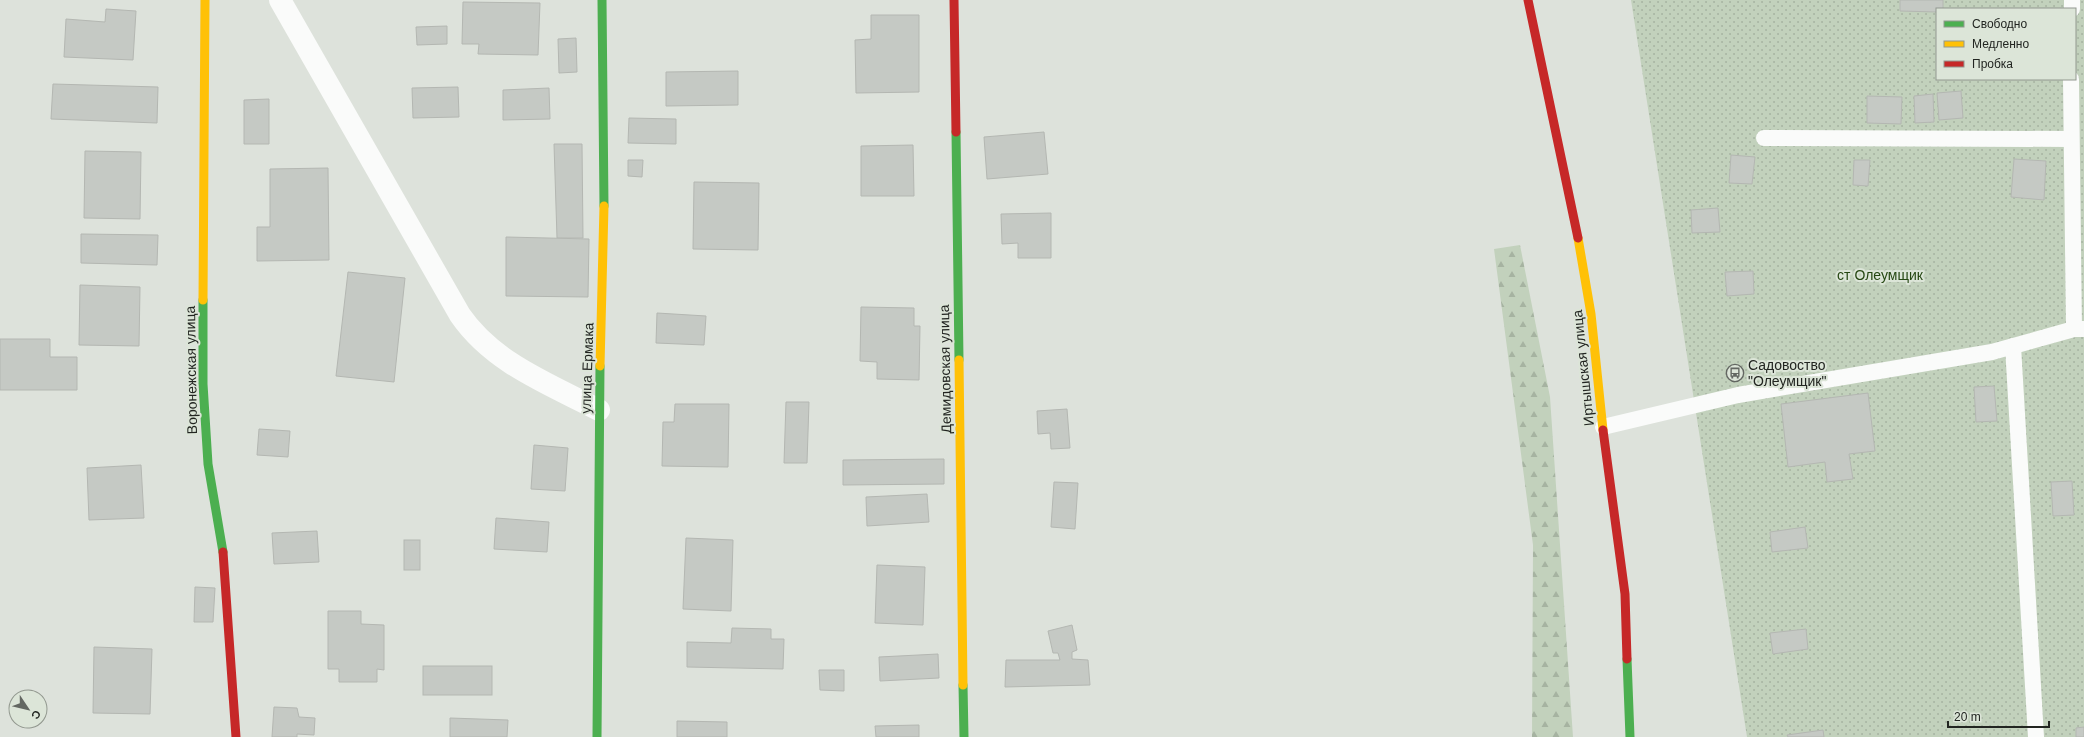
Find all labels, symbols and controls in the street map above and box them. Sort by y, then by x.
legend [1936,8,2076,80]
text: Свободно [1972,17,2027,31]
text: Медленно [1972,37,2029,51]
text: Пробка [1972,57,2013,71]
park label: ст Олеумщик [1837,267,1924,283]
street label: Демидовская улица [936,304,954,434]
street label: Воронежская улица [182,305,200,434]
street label: Иртышская улица [1569,309,1597,427]
street label: улица Ермака [577,322,597,414]
place label: Садовоство "Олеумщик" [1748,357,1826,389]
bus stop icon: Садовоство "Олеумщик" [1725,363,1745,383]
north arrow [8,689,48,729]
scale bar [1948,703,2049,729]
text: С [29,708,43,721]
text: 20 m [1954,710,1981,724]

